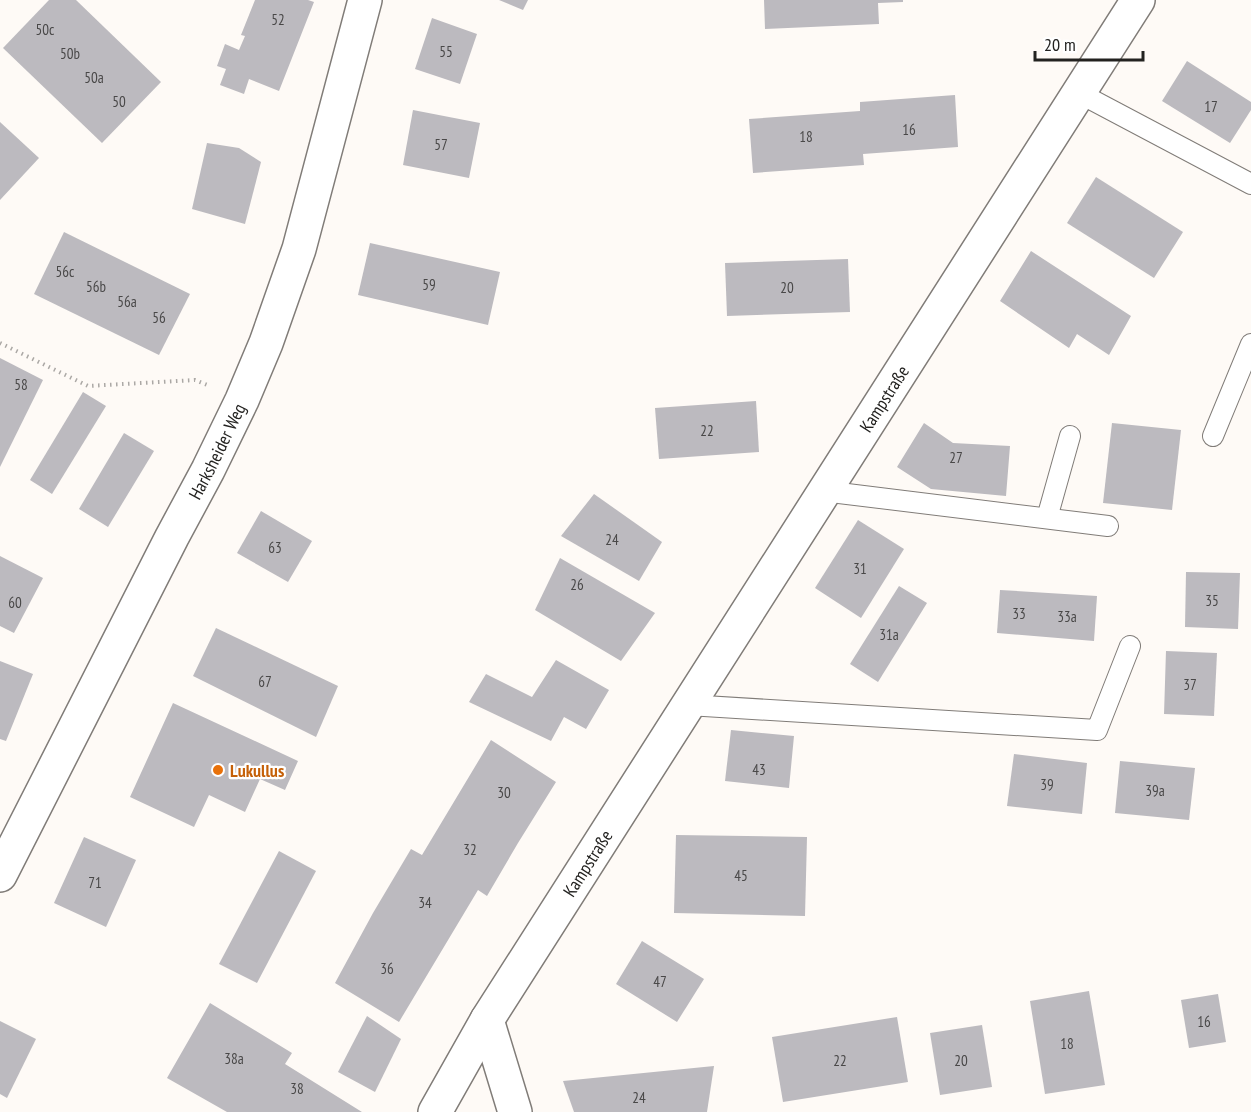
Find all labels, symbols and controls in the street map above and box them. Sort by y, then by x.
house number: 52 [271,10,285,29]
house number: 50c [36,20,55,39]
scale bar [1035,24,1143,62]
text: 20 m [1044,33,1076,56]
house number: 55 [439,42,453,61]
house number: 50b [60,44,80,63]
house number: 50a [84,68,104,87]
house number: 50 [112,92,126,111]
house number: 17 [1204,97,1218,116]
house number: 16 [902,120,916,139]
house number: 18 [799,127,813,146]
house number: 57 [434,135,448,154]
house number: 56c [56,262,75,281]
house number: 59 [422,275,436,294]
house number: 56b [86,277,106,296]
house number: 20 [780,278,794,297]
house number: 56a [117,292,137,311]
house number: 56 [152,308,166,327]
street label: Kampstraße [854,361,913,436]
house number: 58 [14,375,28,394]
street label: Harksheider Weg [183,399,250,503]
house number: 22 [700,421,714,440]
house number: 27 [949,448,963,467]
house number: 24 [605,530,619,549]
house number: 63 [268,538,282,557]
house number: 31 [853,559,867,578]
house number: 26 [570,575,584,594]
house number: 35 [1205,591,1219,610]
house number: 60 [8,593,22,612]
house number: 33 [1012,604,1026,623]
house number: 33a [1057,607,1077,626]
house number: 31a [879,625,899,644]
house number: 67 [258,672,272,691]
house number: 37 [1183,675,1197,694]
place label: Lukullus [230,759,284,782]
house number: 43 [752,760,766,779]
marker: Lukullus [211,763,225,777]
house number: 39 [1040,775,1054,794]
house number: 39a [1145,781,1165,800]
house number: 30 [497,783,511,802]
street label: Kampstraße [557,825,617,901]
house number: 32 [463,840,477,859]
house number: 45 [734,866,748,885]
house number: 71 [88,873,102,892]
house number: 34 [418,893,432,912]
house number: 36 [380,959,394,978]
house number: 47 [653,972,667,991]
house number: 16 [1197,1012,1211,1031]
house number: 18 [1060,1034,1074,1053]
house number: 38a [224,1049,244,1068]
house number: 22 [833,1051,847,1070]
house number: 20 [954,1051,968,1070]
house number: 38 [290,1079,304,1098]
house number: 24 [632,1088,646,1107]

